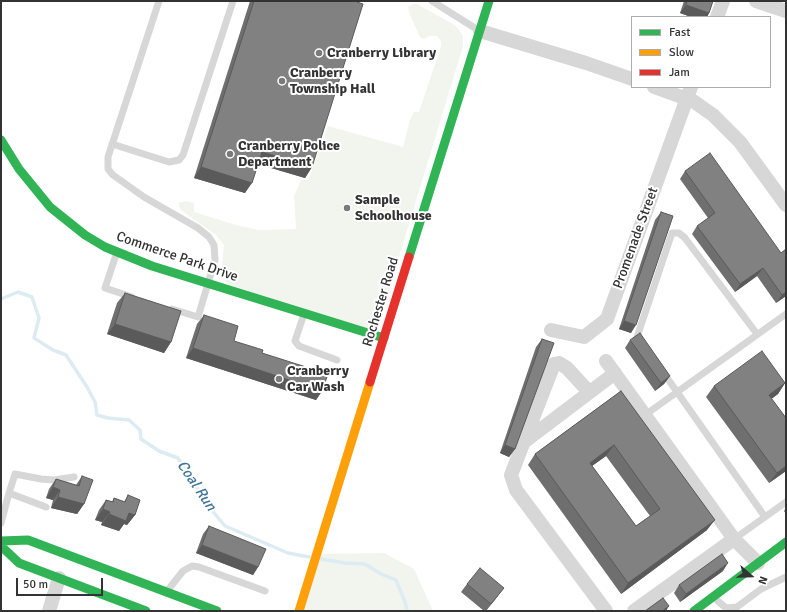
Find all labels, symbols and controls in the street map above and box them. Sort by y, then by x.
legend [631,16,771,88]
text: Fast [669,25,690,40]
place label: Cranberry Library [327,45,436,61]
text: Slow [669,45,694,60]
marker: Cranberry Library [314,48,324,58]
place label: Cranberry Township Hall [290,65,375,98]
text: Jam [669,65,690,80]
marker: Cranberry Township Hall [277,76,287,86]
place label: Cranberry Police Department [238,138,340,170]
marker: Cranberry Police Department [225,149,235,159]
street label: Promenade Street [610,185,662,291]
place label: Sample Schoolhouse [355,192,432,224]
marker: Sample Schoolhouse [342,203,352,213]
street label: Commerce Park Drive [114,228,240,286]
street label: Rochester Road [359,255,403,349]
place label: Cranberry Car Wash [287,363,349,396]
marker: Cranberry Car Wash [274,374,284,384]
water label: Coal Run [173,457,219,515]
north arrow [731,556,771,596]
scale bar [18,570,105,596]
text: N [755,574,770,586]
text: 50 m [23,577,48,592]

